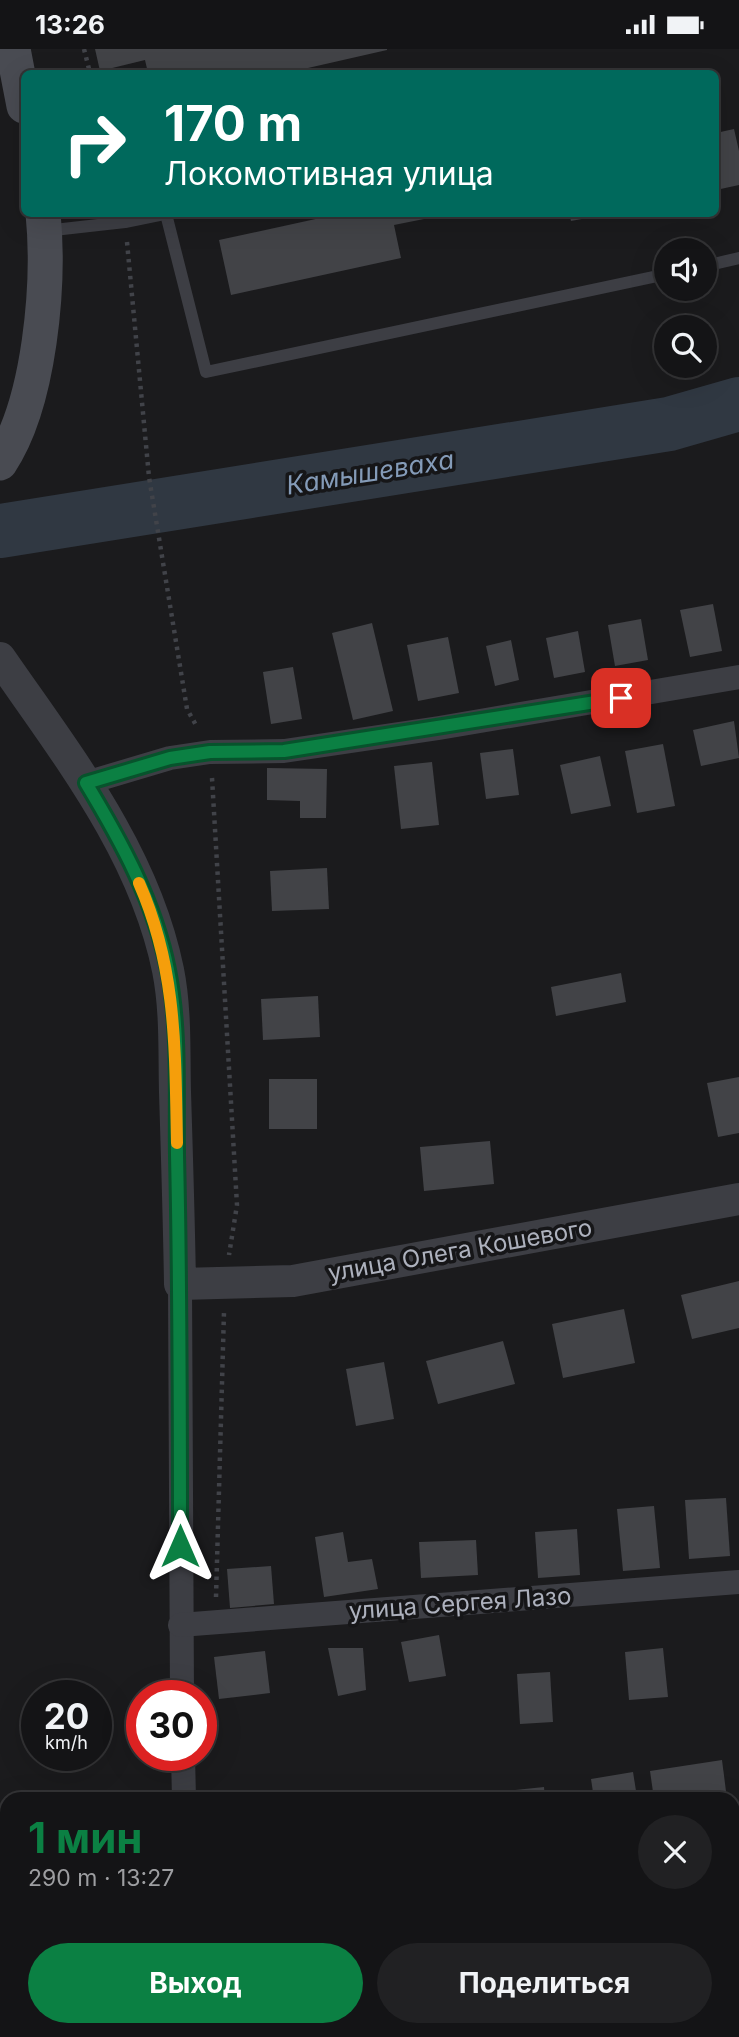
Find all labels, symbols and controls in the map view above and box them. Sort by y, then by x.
text: 13:26 [35,9,105,40]
text: 170 m [164,94,302,153]
icon: right [49,98,140,189]
text: Локомотивная улица [164,154,494,193]
map controls [654,238,717,378]
button: sound [654,238,717,301]
button: search [654,315,717,378]
water label: Камышеваха [284,443,456,501]
pin [591,668,651,728]
icon: arrive [602,679,640,717]
street label: улица Олега Кошевого [326,1212,594,1288]
position arrow [143,1509,217,1583]
street label: улица Сергея Лазо [348,1581,572,1625]
speed limit sign: 30 [126,1680,217,1771]
text: 20 [44,1695,89,1737]
text: km/h [45,1732,88,1753]
text: 1 мин [28,1812,142,1863]
button: close [638,1815,712,1889]
text: 290 m · 13:27 [28,1864,174,1892]
button: Выход [28,1943,363,2023]
button: Поделиться [377,1943,712,2023]

